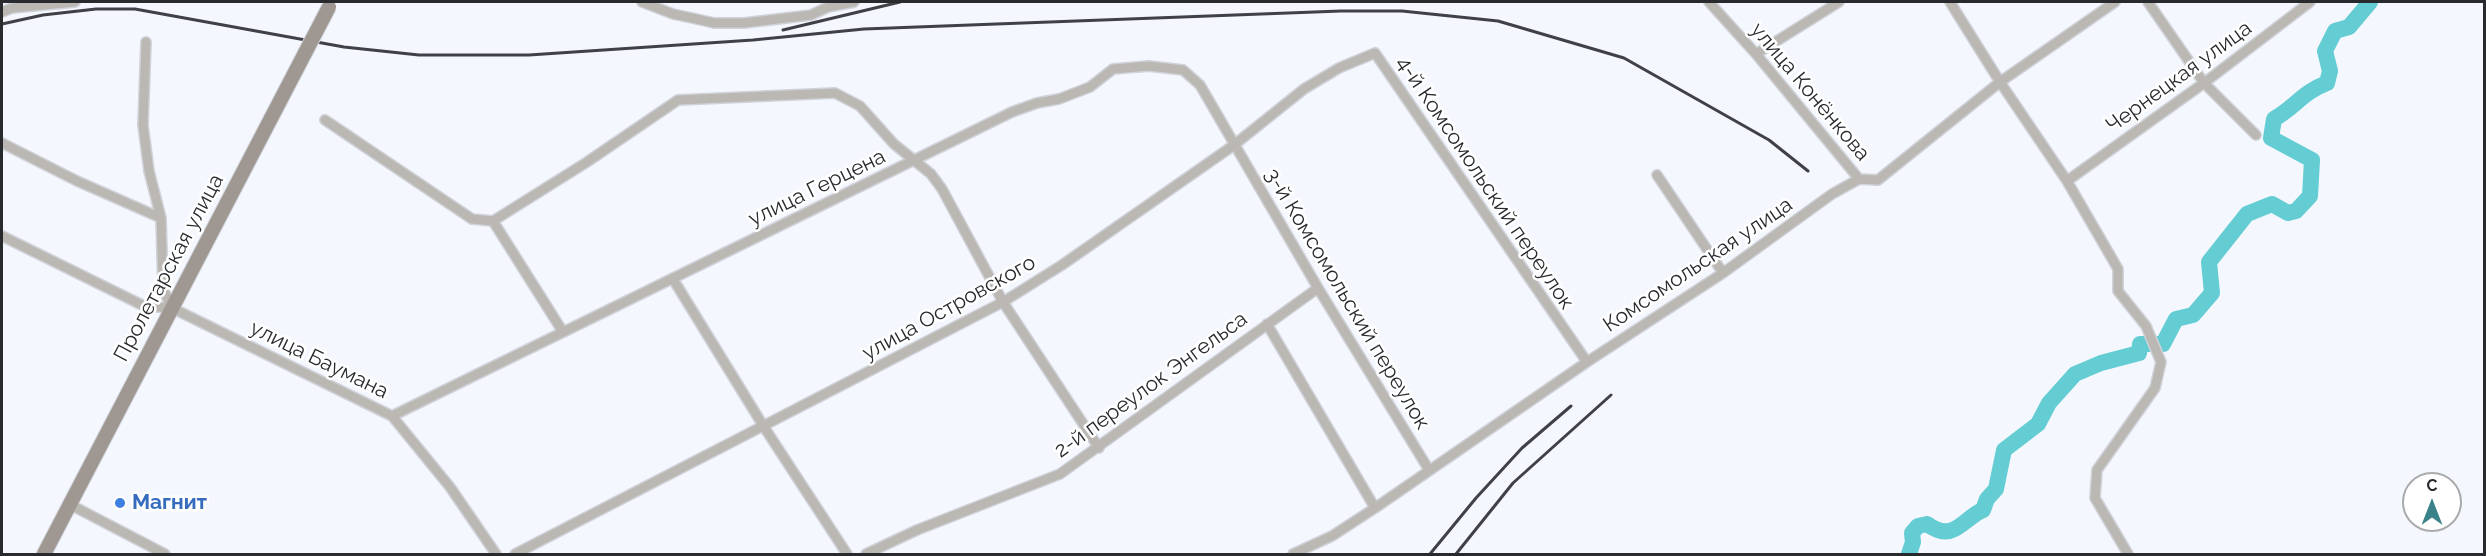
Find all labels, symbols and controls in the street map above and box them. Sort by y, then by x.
street label: Чернецкая улица [2101,16,2257,138]
street label: улица Конёнкова [1745,18,1875,166]
street label: 4-й Комсомольский переулок [1391,52,1579,314]
street label: улица Герцена [744,144,890,232]
street label: 3-й Комсомольский переулок [1259,164,1435,434]
street label: Пролетарская улица [109,170,229,366]
street label: Комсомольская улица [1599,192,1797,338]
street label: улица Островского [858,250,1040,366]
street label: 2-й переулок Энгельса [1050,307,1252,463]
street label: улица Баумана [246,316,392,404]
north arrow [2402,472,2462,532]
text: С [2427,476,2437,495]
place label: Магнит [132,490,207,516]
marker: Магнит [113,496,127,510]

